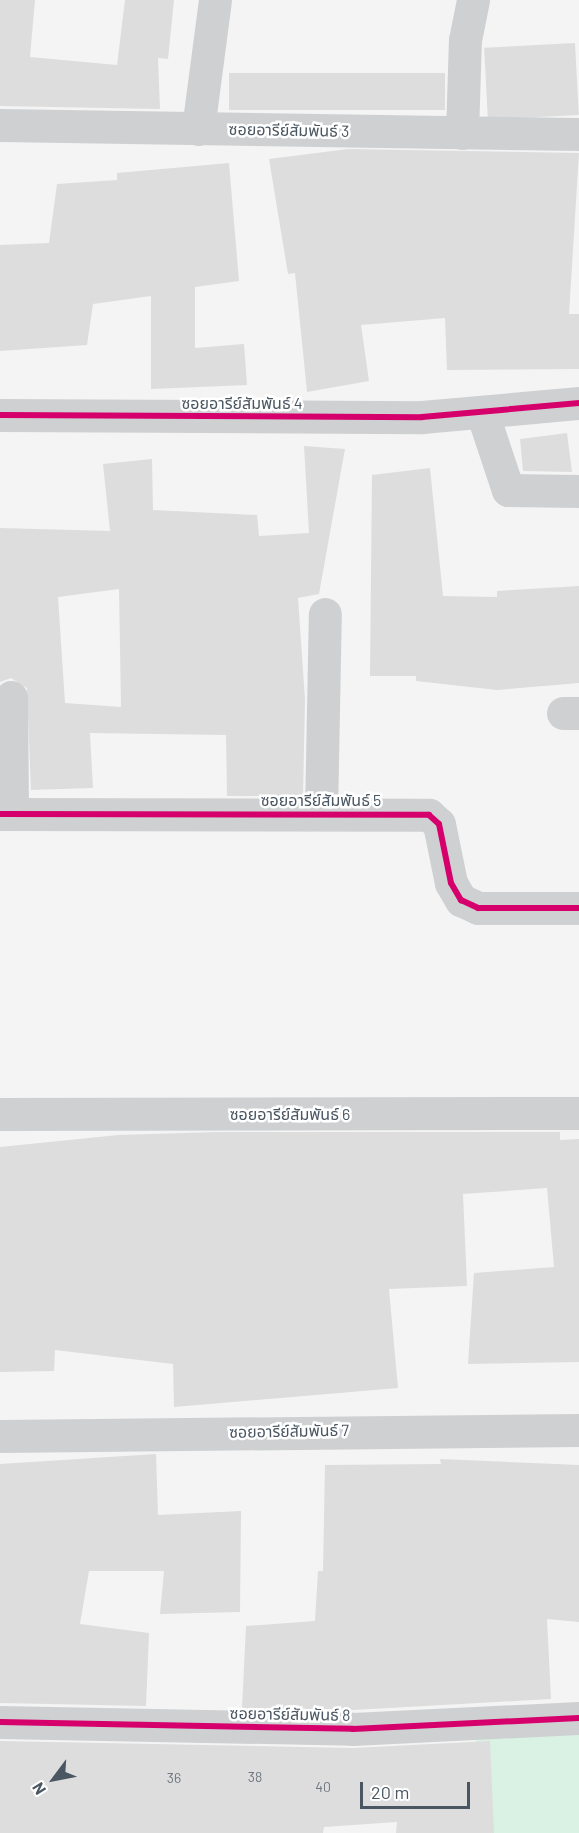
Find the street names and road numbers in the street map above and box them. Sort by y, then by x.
street label: ซอยอารีย์สัมพันธ์ 3 [229,119,349,141]
street label: ซอยอารีย์สัมพันธ์ 4 [181,393,303,413]
street label: ซอยอารีย์สัมพันธ์ 5 [261,790,381,810]
street label: ซอยอารีย์สัมพันธ์ 6 [230,1104,350,1124]
street label: ซอยอารีย์สัมพันธ์ 7 [229,1420,349,1442]
street label: ซอยอารีย์สัมพันธ์ 8 [229,1703,351,1725]

